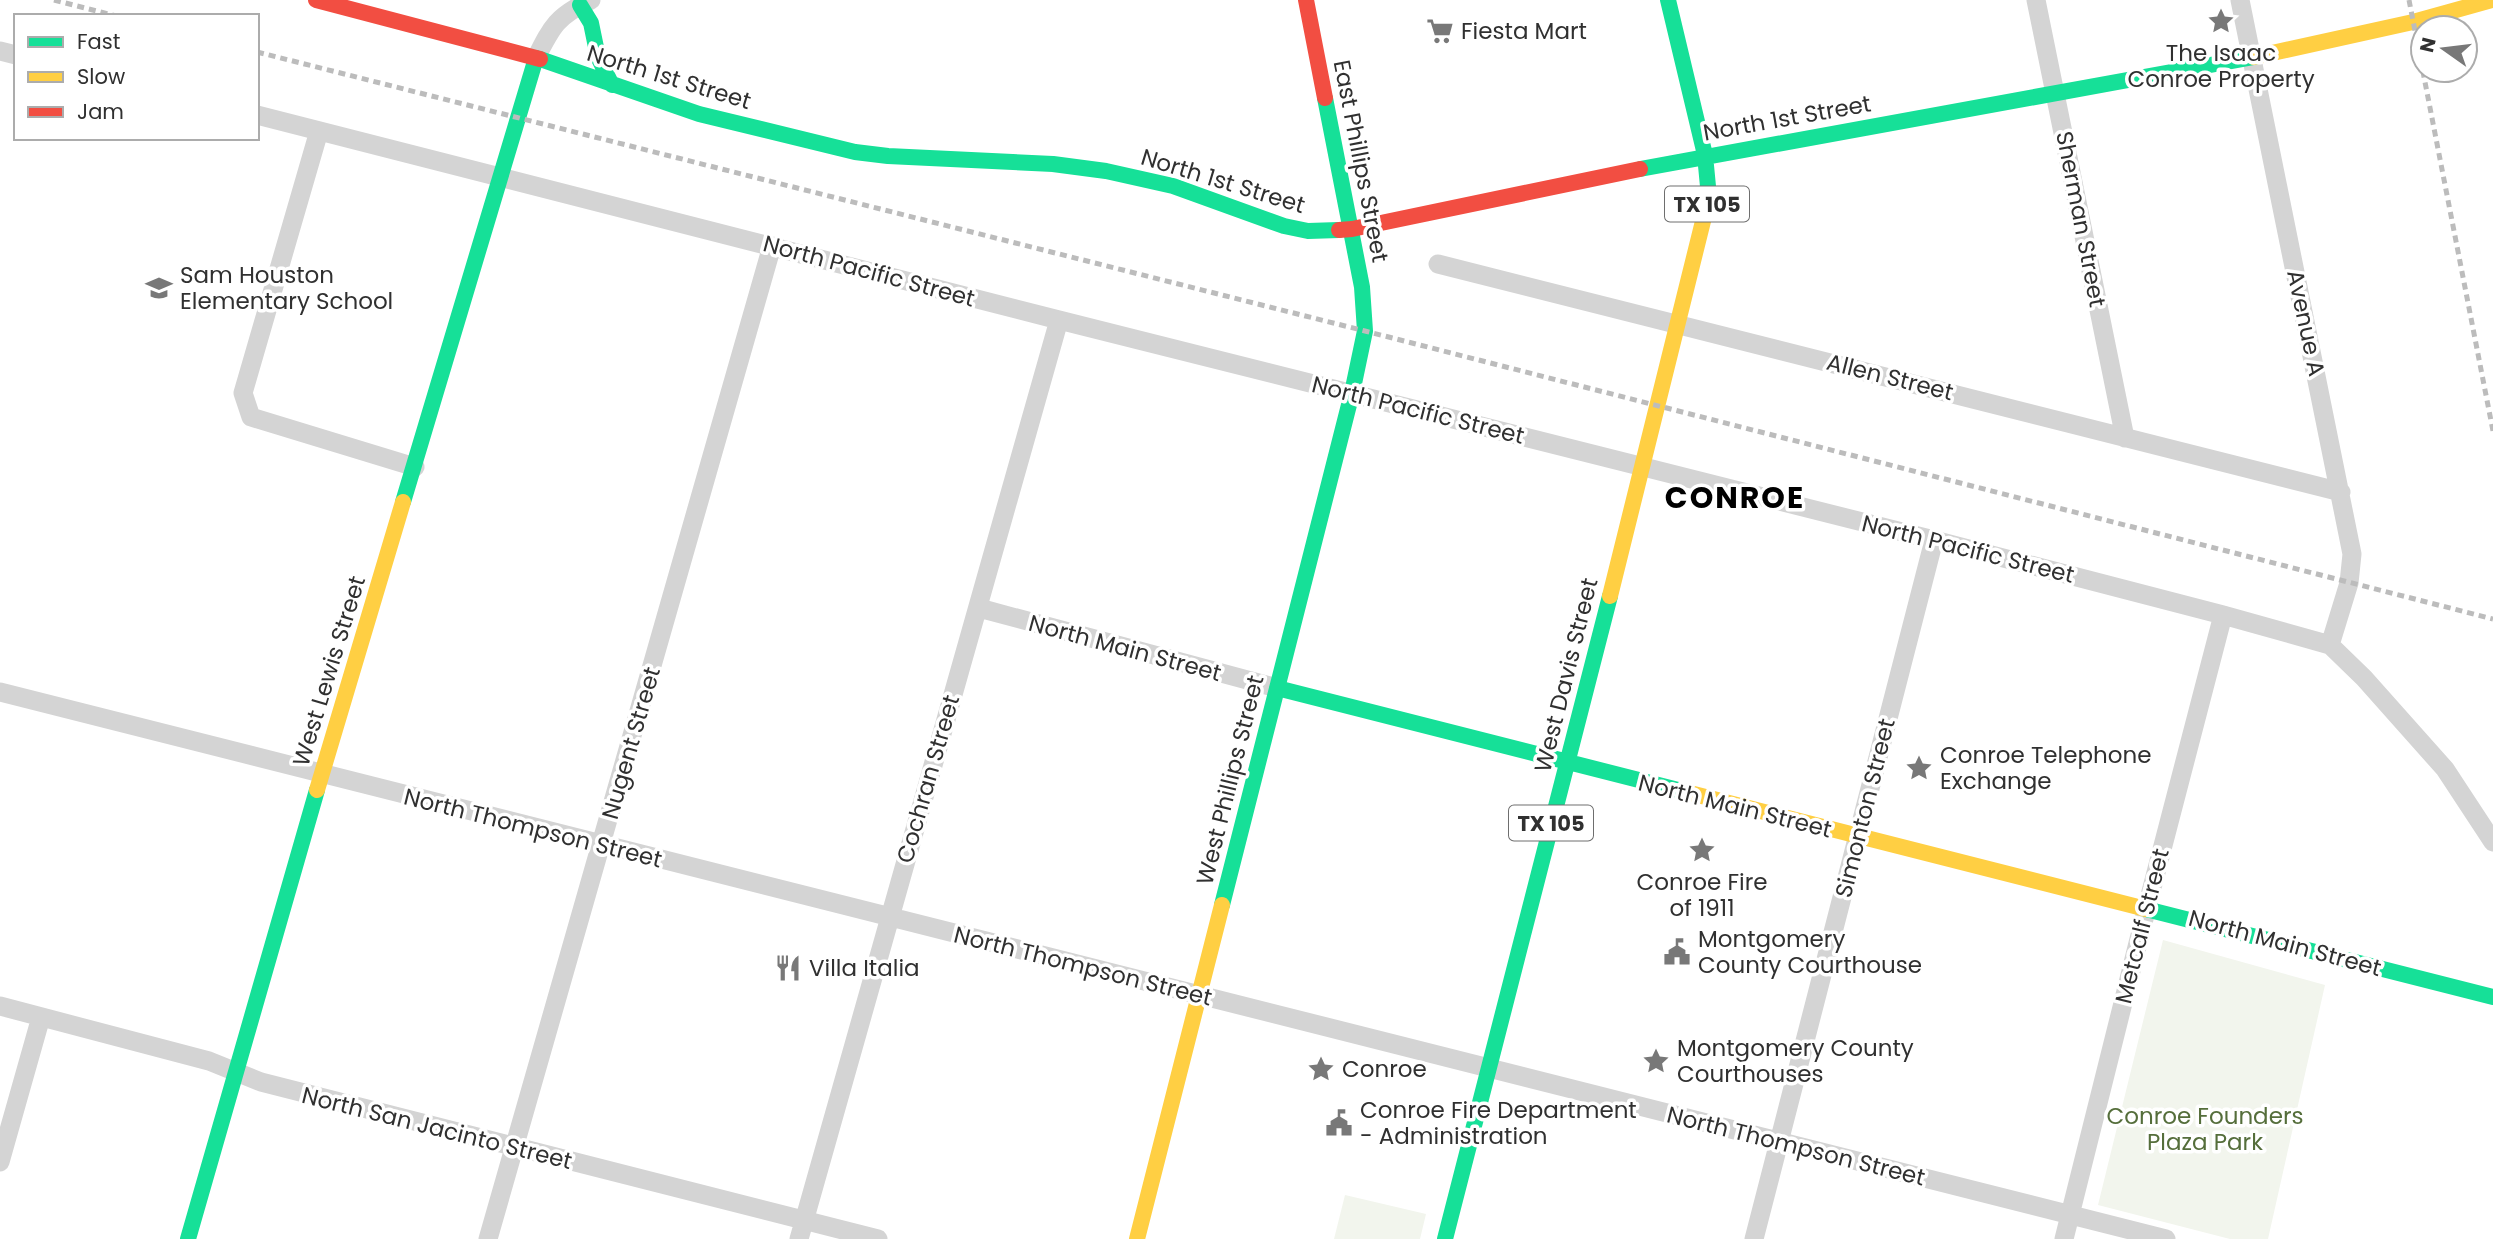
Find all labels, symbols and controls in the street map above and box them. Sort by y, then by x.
place icon: The Isaac Conroe Property [2206,6,2236,36]
legend [14,14,259,140]
north arrow [2409,14,2479,84]
place label: Fiesta Mart [1461,15,1587,47]
supermarket icon: Fiesta Mart [1425,16,1455,46]
text: Fast [77,27,120,56]
text: N [2413,35,2443,55]
street label: North 1st Street [583,37,755,117]
place label: The Isaac Conroe Property [2127,37,2315,95]
street label: East Phillips Street [1326,57,1396,265]
text: Slow [77,62,125,91]
street label: North 1st Street [1701,87,1873,149]
text: Jam [77,97,124,126]
street label: Sherman Street [2048,128,2114,310]
street label: North 1st Street [1137,141,1309,221]
road number: TX 105 [1665,186,1749,222]
street label: North Pacific Street [760,227,978,315]
place label: Sam Houston Elementary School [180,259,393,317]
street label: Avenue A [2279,267,2333,379]
school or university icon: Sam Houston Elementary School [144,273,174,303]
street label: Allen Street [1823,346,1957,408]
street label: North Pacific Street [1308,368,1528,452]
district label: CONROE [1665,476,1805,519]
street label: North Pacific Street [1858,507,2078,591]
street label: West Lewis Street [285,572,373,770]
street label: West Davis Street [1526,575,1606,775]
street label: North Main Street [1025,607,1225,689]
street label: Nugent Street [594,663,668,823]
street label: West Phillips Street [1188,672,1272,888]
street label: Cochran Street [889,691,967,867]
street label: Simonton Street [1827,715,1903,901]
place label: Conroe Telephone Exchange [1940,739,2152,797]
place icon: Conroe Telephone Exchange [1904,753,1934,783]
street label: North Main Street [1635,767,1835,845]
street label: North Thompson Street [401,780,665,876]
road number: TX 105 [1509,806,1593,840]
place icon: Conroe Fire of 1911 [1687,835,1717,865]
street label: Metcalf Street [2107,845,2177,1007]
place label: Conroe Fire of 1911 [1637,866,1768,924]
street label: North Main Street [2185,902,2385,984]
street label: North Thompson Street [951,918,1215,1014]
place label: Montgomery County Courthouse [1698,923,1922,981]
public building icon: Montgomery County Courthouse [1662,937,1692,967]
place label: Villa Italia [809,952,920,984]
restaurant icon: Villa Italia [773,953,803,983]
place label: Montgomery County Courthouses [1677,1032,1914,1090]
place icon: Montgomery County Courthouses [1641,1046,1671,1076]
place label: Conroe [1342,1053,1427,1085]
place icon: Conroe [1306,1054,1336,1084]
street label: North San Jacinto Street [299,1079,575,1177]
place label: Conroe Fire Department - Administration [1360,1094,1637,1152]
street label: North Thompson Street [1664,1098,1928,1194]
park label: Conroe Founders Plaza Park [2106,1100,2304,1158]
public building icon: Conroe Fire Department - Administration [1324,1108,1354,1138]

